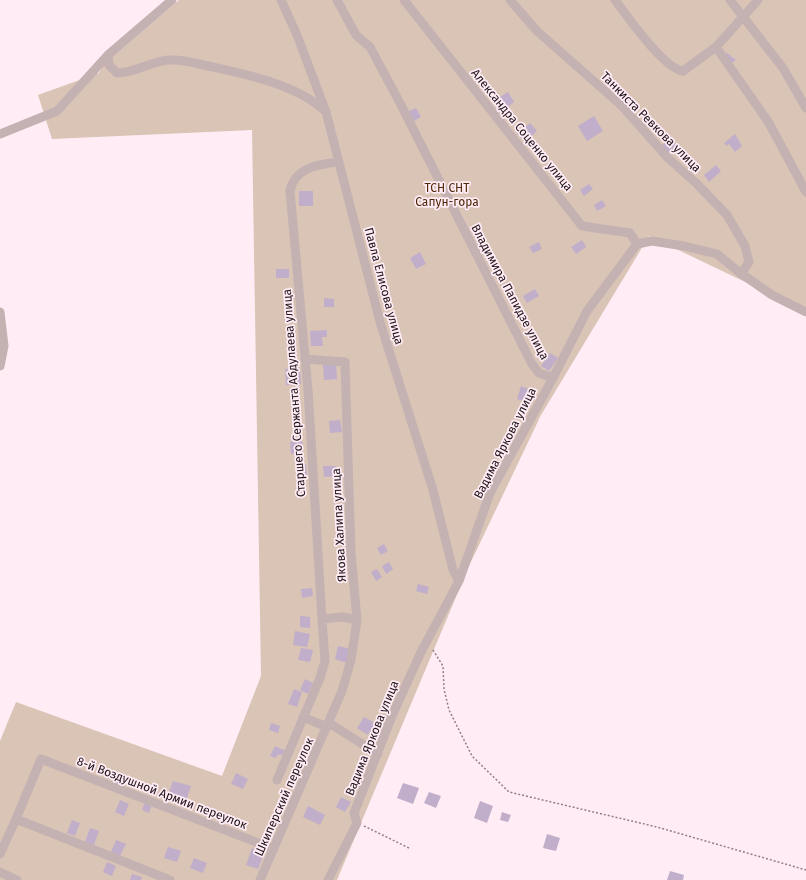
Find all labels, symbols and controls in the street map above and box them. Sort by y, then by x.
street label: Александра Соценко улица [468,66,576,194]
street label: Танкиста Ревкова улица [598,69,704,175]
park label: ТСН СНТ Сапун-гора [415,181,479,209]
street label: Владимира Папидзе улица [468,222,552,362]
street label: Павла Елисова улица [362,226,406,346]
street label: Старшего Сержанта Абдулаева улица [280,288,308,498]
street label: Вадима Яркова улица [471,385,539,501]
street label: Якова Халипа улица [329,468,349,582]
street label: Вадима Яркова улица [343,678,401,798]
street label: Шкиперский переулок [252,735,317,858]
street label: 8-й Воздушной Армии переулок [75,754,250,832]

